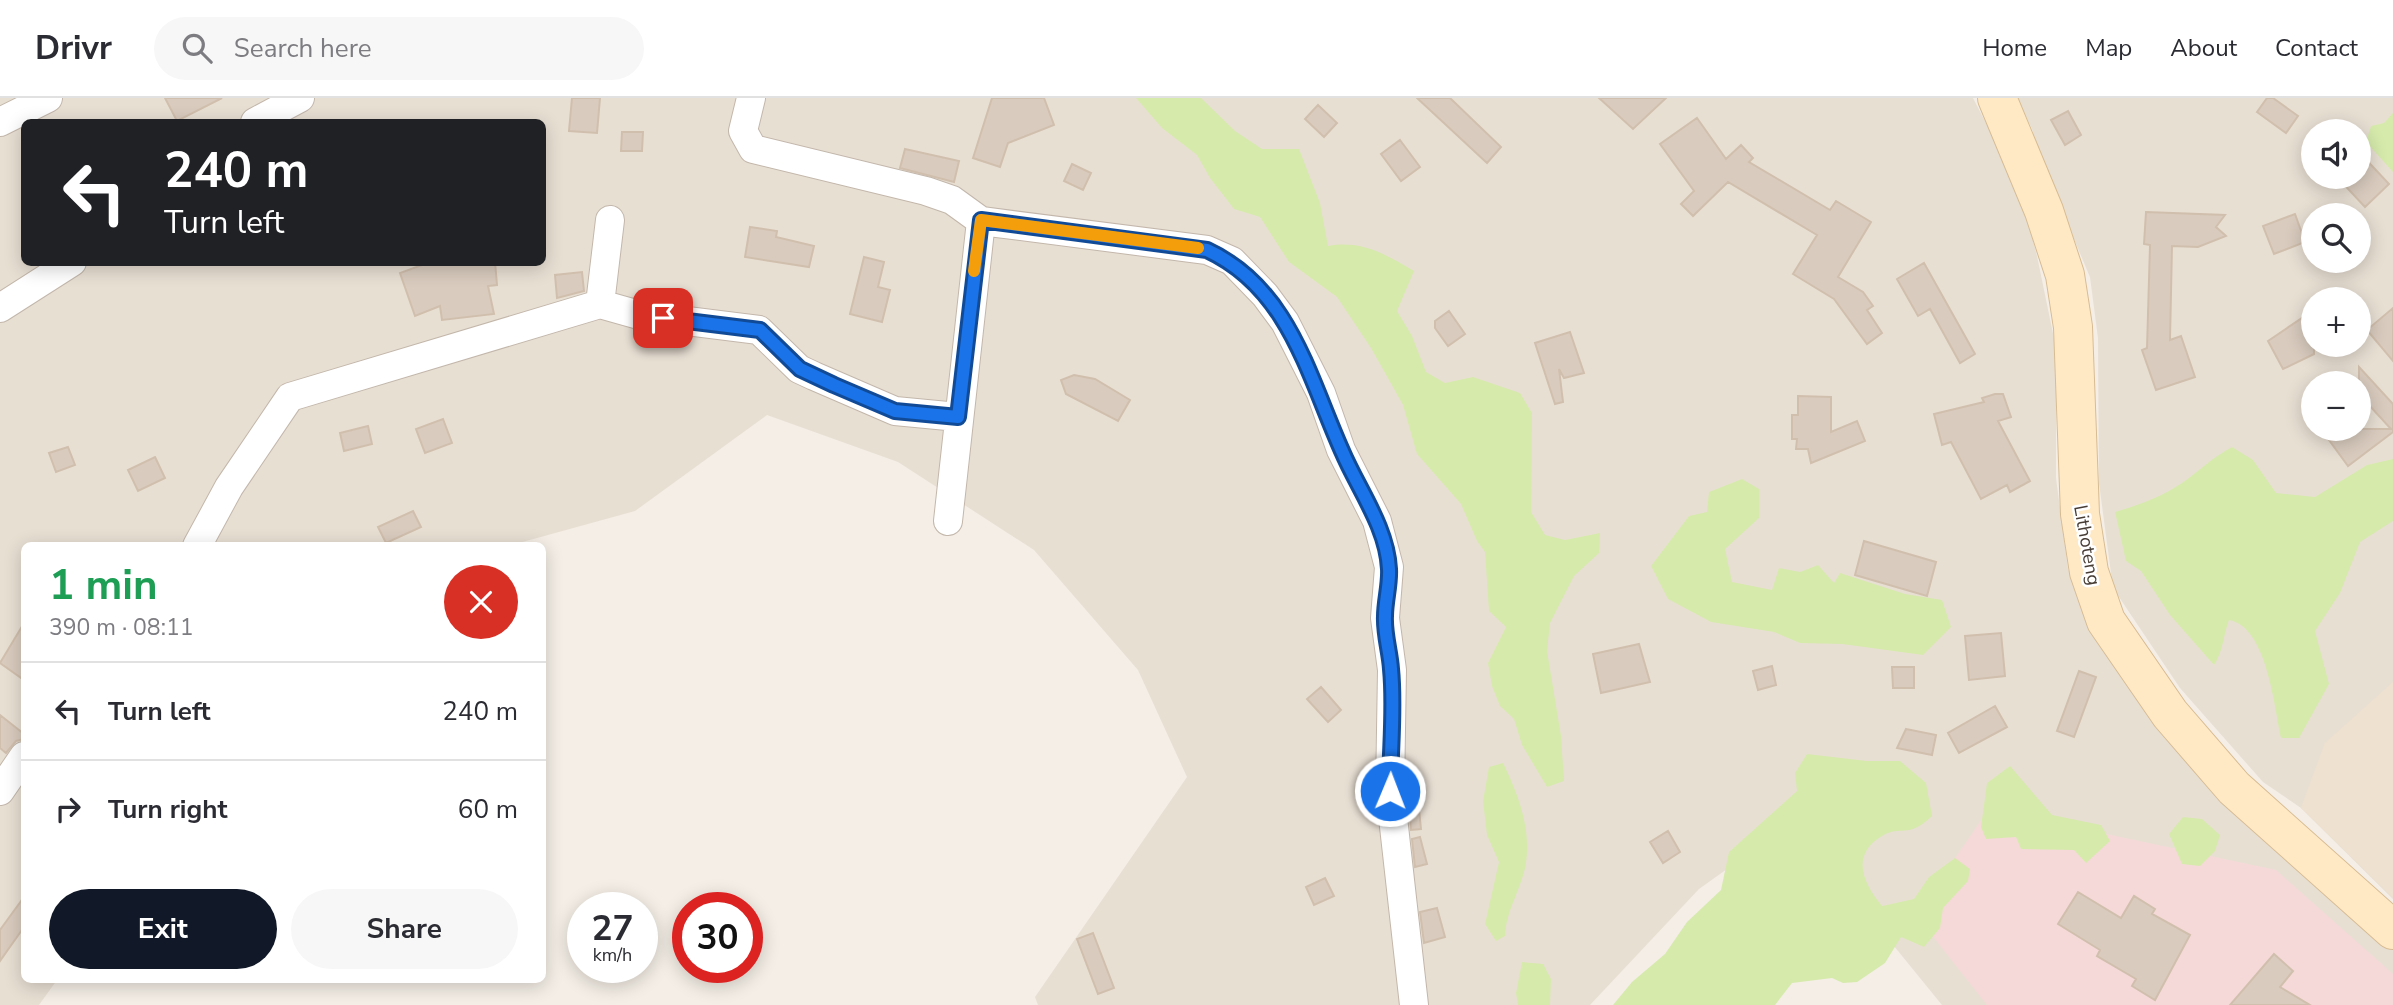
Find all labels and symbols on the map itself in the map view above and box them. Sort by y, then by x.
pin [633,288,693,348]
street label: Lithoteng [2067,503,2107,587]
position arrow [1353,754,1427,828]
speed limit sign: 30 [672,892,763,983]

